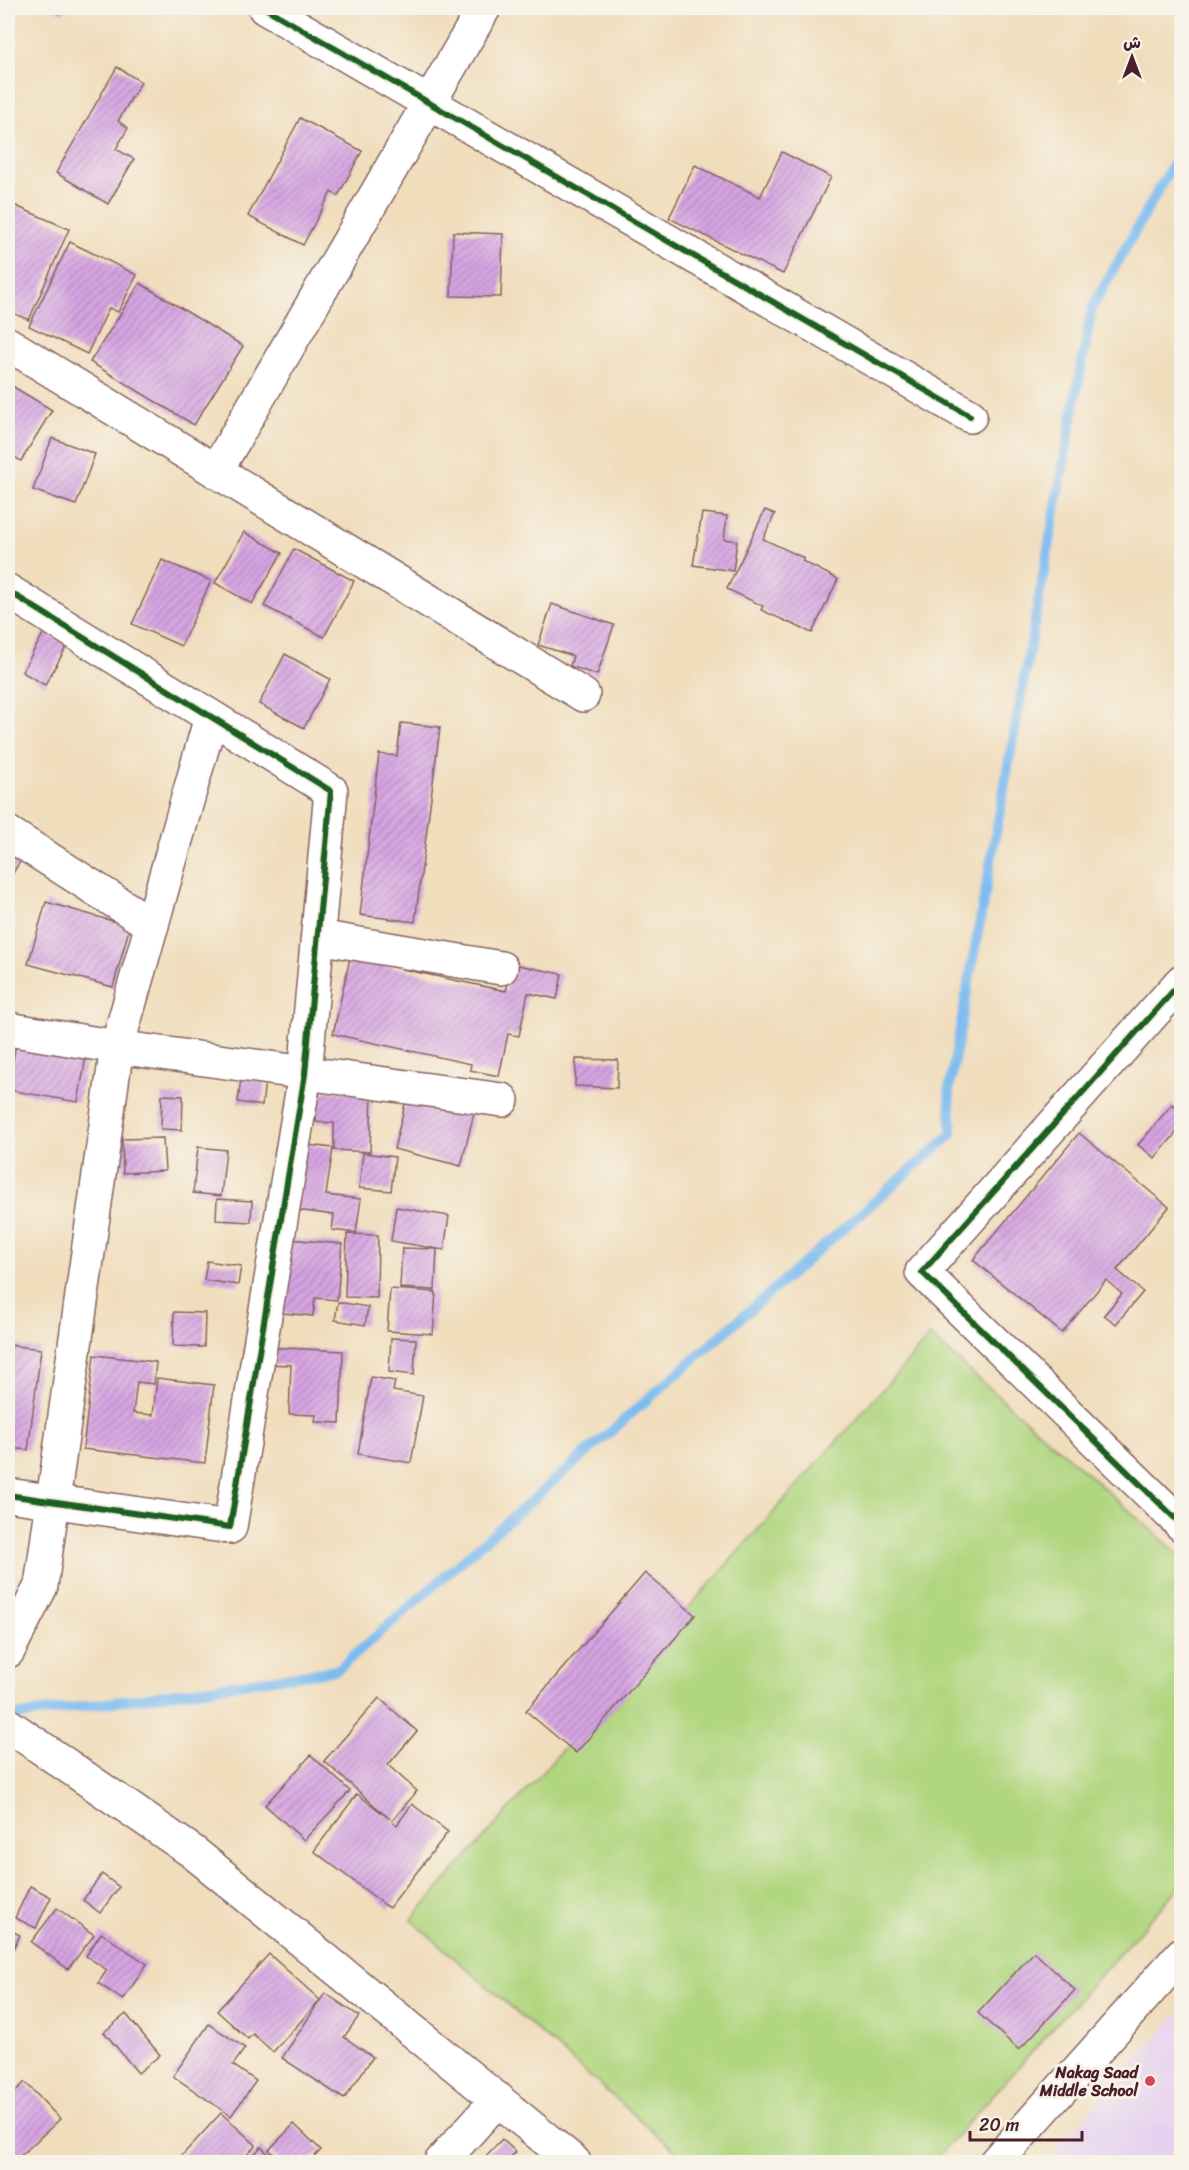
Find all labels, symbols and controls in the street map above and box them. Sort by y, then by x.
north arrow [1102,27,1162,87]
text: ش [1123,28,1141,57]
place label: Nakag Saad Middle School [1039,2058,1140,2105]
marker: Nakag Saad Middle School [1143,2074,1157,2088]
scale bar [970,2104,1082,2142]
text: 20 m [979,2109,1019,2141]

